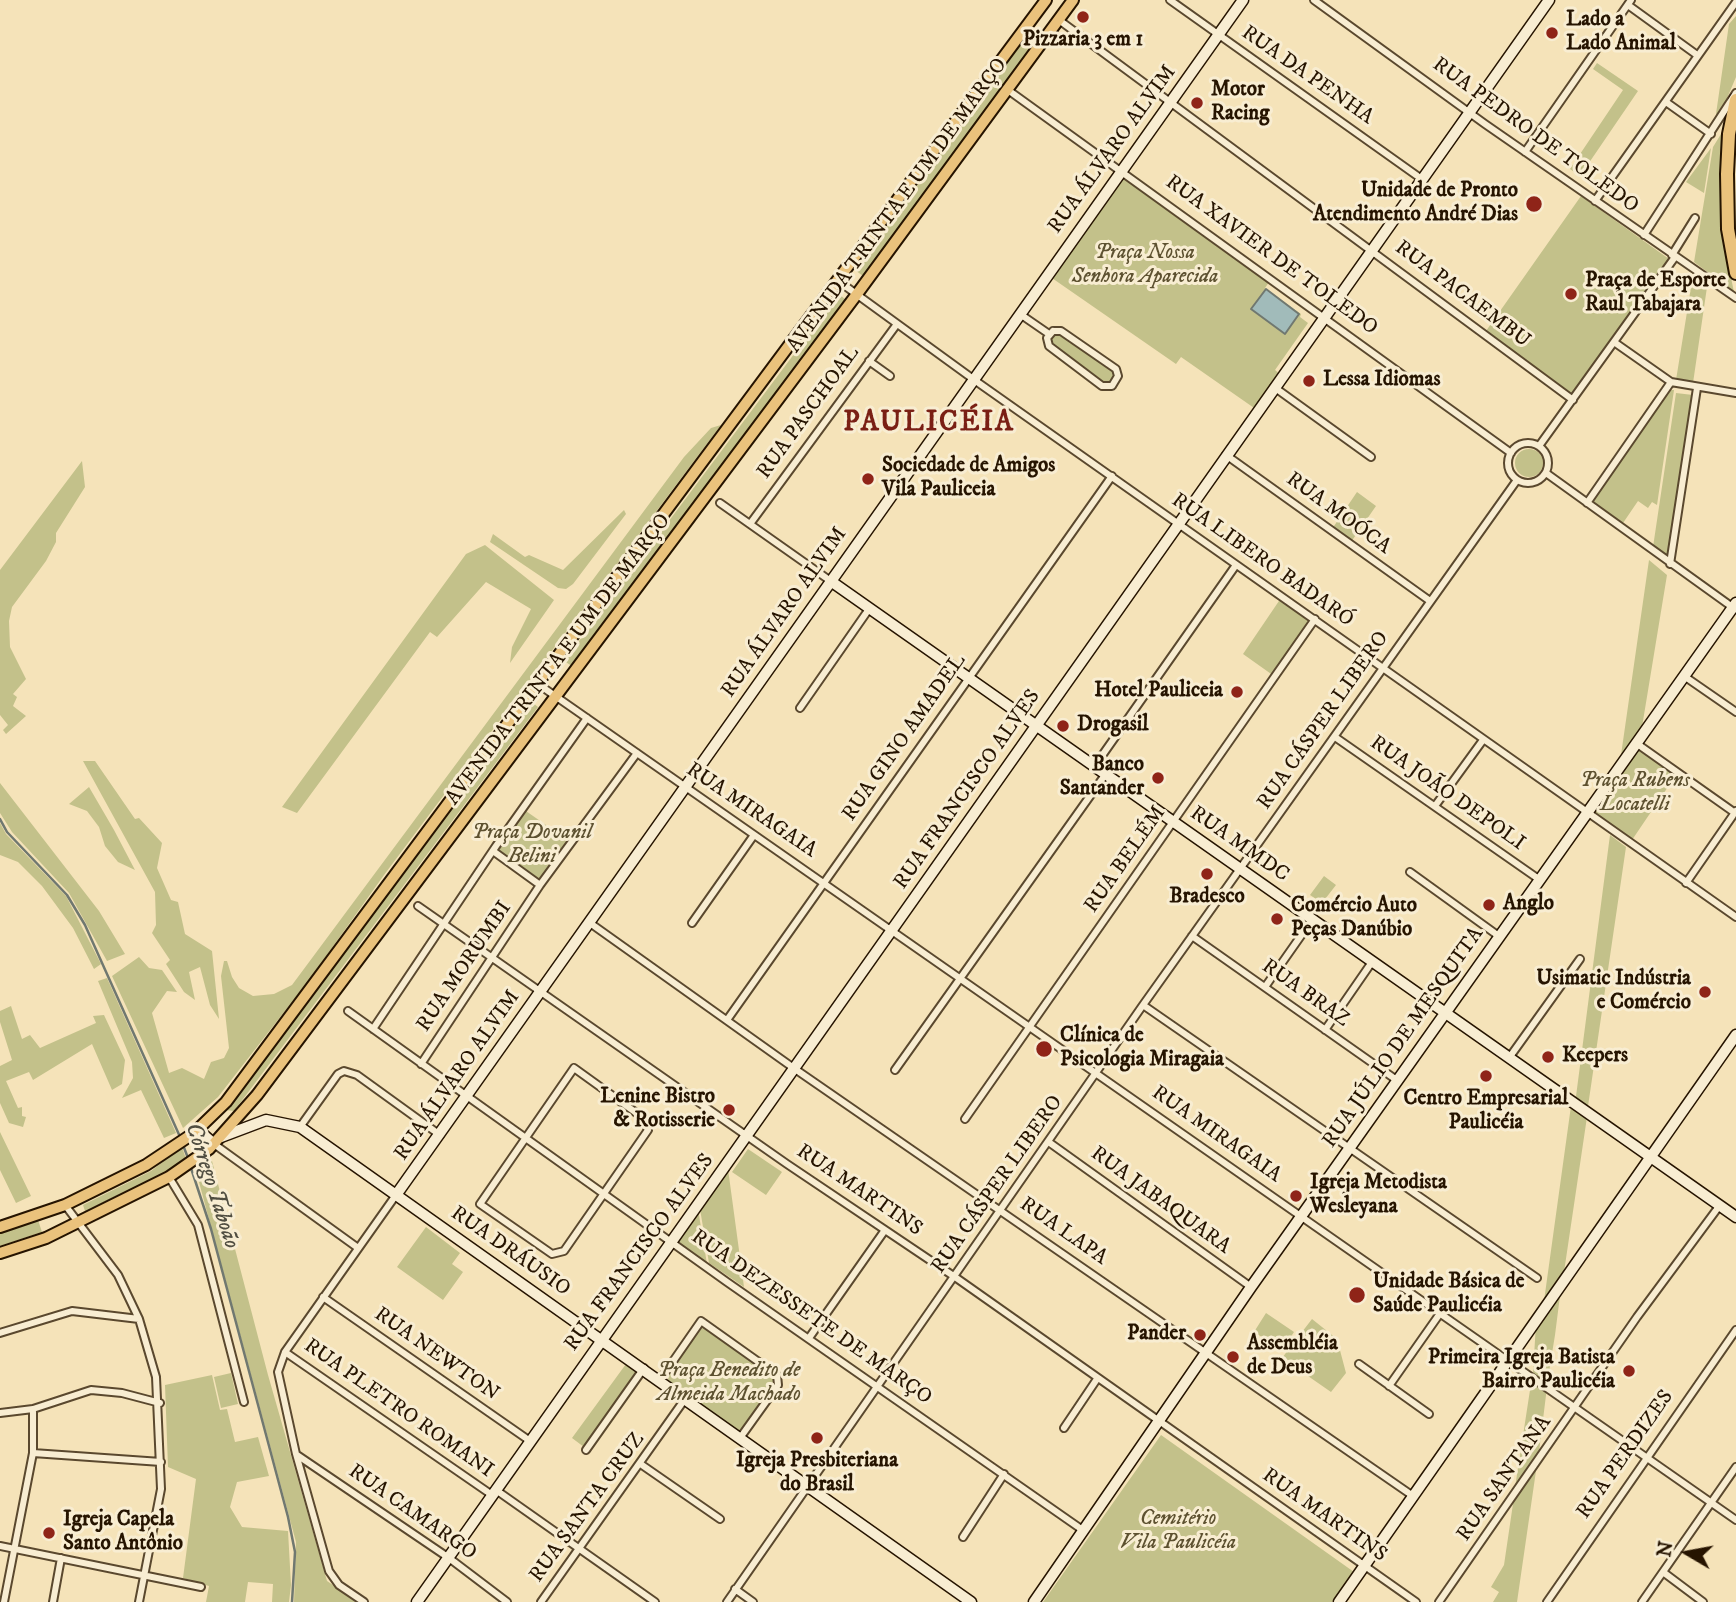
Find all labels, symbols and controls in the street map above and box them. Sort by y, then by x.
place label: Lado a Lado Animal [1566,8,1676,58]
marker: Pizzaria 3 em 1 [1075,9,1091,25]
street label: RUA DA PENHA [1236,21,1378,131]
marker: Lado a Lado Animal [1544,25,1560,41]
place label: Pizzaria 3 em 1 [1023,28,1143,54]
street label: RUA PEDRO DE TOLEDO [1427,53,1643,219]
street label: AVENIDA TRINTA E UM DE MARÇO [782,54,1014,358]
street label: RUA ÁLVARO ALVIM [1043,61,1183,239]
place label: Motor Racing [1211,78,1270,128]
marker: Motor Racing [1189,95,1205,111]
street label: RUA XAVIER DE TOLEDO [1160,170,1382,342]
place label: Unidade de Pronto Atendimento André Dias [1313,179,1518,229]
marker: Unidade de Pronto Atendimento André Dias [1524,194,1544,214]
street label: RUA PACAEMBU [1389,236,1535,354]
park label: Praça Nossa Senhora Aparecida [1072,241,1218,291]
place label: Praça de Esporte Raul Tabajara [1585,269,1726,319]
marker: Praça de Esporte Raul Tabajara [1563,286,1579,302]
street label: RUA PASCHOAL [752,342,866,484]
place label: Lessa Idiomas [1323,368,1441,394]
marker: Lessa Idiomas [1301,373,1317,389]
district label: PAULICÉIA [844,407,1014,441]
place label: Sociedade de Amigos Vila Pauliceia [882,454,1055,504]
street label: RUA MOÓCA [1281,468,1395,560]
marker: Sociedade de Amigos Vila Pauliceia [860,471,876,487]
street label: RUA LIBERO BADARÓ [1166,489,1358,633]
street label: AVENIDA TRINTA E UM DE MARÇO [441,509,677,811]
street label: RUA ÁLVARO ALVIM [717,523,853,703]
street label: RUA CÁSPER LIBERO [1253,627,1395,815]
street label: RUA GINO AMADEL [838,650,972,826]
place label: Hotel Pauliceia [1094,679,1223,705]
marker: Hotel Pauliceia [1229,684,1245,700]
street label: RUA FRANCISCO ALVES [889,685,1047,895]
place label: Drogasil [1077,713,1149,739]
marker: Drogasil [1055,718,1071,734]
street label: RUA JOÃO DEPOLI [1365,731,1529,857]
place label: Banco Santander [1060,753,1144,803]
street label: RUA MIRAGAIA [681,758,821,864]
park label: Praça Rubens Locatelli [1580,769,1690,819]
marker: Banco Santander [1150,770,1166,786]
street label: RUA BELÉM [1080,802,1172,918]
street label: RUA MMDC [1185,802,1293,888]
park label: Praça Dovanil Belini [472,821,592,871]
marker: Bradesco [1199,866,1215,882]
place label: Bradesco [1169,885,1245,911]
place label: Anglo [1503,892,1554,918]
place label: Comércio Auto Peças Danúbio [1291,894,1417,944]
street label: RUA MORUMBI [412,897,518,1037]
marker: Anglo [1481,897,1497,913]
marker: Comércio Auto Peças Danúbio [1269,911,1285,927]
street label: RUA JÚLIO DE MESQUITA [1318,923,1490,1153]
street label: RUA BRAZ [1256,955,1354,1033]
place label: Usimatic Indústria e Comércio [1536,967,1691,1017]
marker: Usimatic Indústria e Comércio [1697,984,1713,1000]
street label: RUA ÁLVARO ALVIM [390,986,526,1166]
place label: Clínica de Psicologia Miragaia [1060,1024,1224,1074]
marker: Clínica de Psicologia Miragaia [1034,1039,1054,1059]
place label: Keepers [1562,1044,1628,1070]
marker: Keepers [1540,1049,1556,1065]
marker: Centro Empresarial Paulicéia [1478,1068,1494,1084]
street label: RUA MIRAGAIA [1146,1081,1286,1189]
place label: Lenine Bistro & Rotisserie [600,1085,715,1135]
place label: Centro Empresarial Paulicéia [1404,1087,1568,1137]
street label: RUA CÁSPER LIBERO [927,1091,1069,1279]
marker: Lenine Bistro & Rotisserie [721,1102,737,1118]
water label: Córrego Taboão [178,1120,244,1252]
street label: RUA MARTINS [791,1140,927,1242]
street label: RUA JABAQUARA [1085,1142,1235,1260]
street label: RUA FRANCISCO ALVES [560,1149,720,1357]
place label: Igreja Metodista Wesleyana [1310,1171,1447,1221]
marker: Igreja Metodista Wesleyana [1288,1188,1304,1204]
street label: RUA LAPA [1014,1193,1112,1271]
street label: RUA DRÁUSIO [445,1201,575,1303]
street label: RUA DEZESSETE DE MARÇO [686,1225,936,1411]
place label: Unidade Básica de Saúde Paulicéia [1373,1270,1525,1320]
marker: Unidade Básica de Saúde Paulicéia [1347,1285,1367,1305]
street label: RUA NEWTON [369,1303,503,1407]
place label: Pander [1127,1322,1186,1348]
marker: Pander [1192,1327,1208,1343]
place label: Assembléia de Deus [1247,1332,1338,1382]
street label: RUA PLETRO ROMANI [298,1334,498,1484]
place label: Primeira Igreja Batista Bairro Paulicéia [1428,1346,1615,1396]
marker: Assembléia de Deus [1225,1349,1241,1365]
park label: Praça Benedito de Almeida Machado [657,1359,801,1409]
marker: Primeira Igreja Batista Bairro Paulicéia [1621,1363,1637,1379]
street label: RUA PERDIZES [1572,1386,1680,1524]
street label: RUA SANTANA [1452,1411,1558,1547]
street label: RUA SANTA CRUZ [525,1428,651,1588]
marker: Igreja Presbiteriana do Brasil [809,1430,825,1446]
place label: Igreja Presbiteriana do Brasil [736,1449,898,1499]
street label: RUA CAMARGO [343,1460,481,1566]
street label: RUA MARTINS [1257,1464,1391,1568]
park label: Cemitério Vila Paulicéia [1120,1507,1236,1557]
place label: Igreja Capela Santo Antônio [63,1508,183,1558]
north arrow [1652,1518,1722,1588]
marker: Igreja Capela Santo Antônio [41,1525,57,1541]
text: N [1653,1540,1679,1559]

